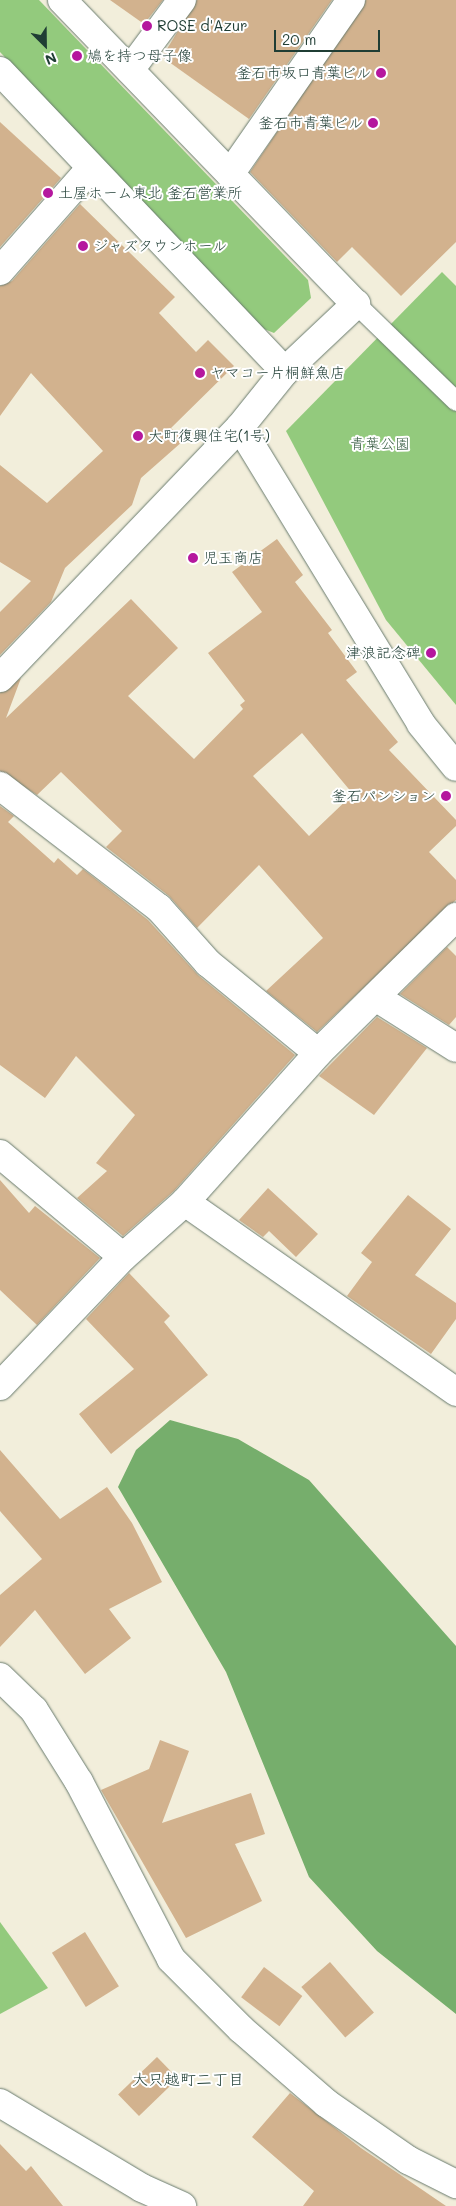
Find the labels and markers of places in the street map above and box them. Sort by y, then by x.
place label: ROSE d'Azur [157,17,248,35]
marker: ROSE d'Azur [141,20,153,32]
place label: 鳩を持つ母子像 [87,47,192,65]
marker: 鳩を持つ母子像 [71,50,83,62]
place label: 釜石市坂口青葉ビル [236,64,371,82]
marker: 釜石市坂口青葉ビル [375,67,387,79]
place label: 釜石市青葉ビル [258,114,363,132]
marker: 釜石市青葉ビル [367,117,379,129]
place label: 土屋ホーム東北 釜石営業所 [58,184,243,202]
marker: 土屋ホーム東北 釜石営業所 [42,187,54,199]
place label: ジャズタウンホール [93,237,228,255]
marker: ジャズタウンホール [77,240,89,252]
place label: ヤマコー片桐鮮魚店 [210,364,345,382]
marker: ヤマコー片桐鮮魚店 [194,367,206,379]
place label: 大町復興住宅(1号) [148,427,270,445]
marker: 大町復興住宅(1号) [132,430,144,442]
place label: 児玉商店 [203,549,263,567]
marker: 児玉商店 [187,552,199,564]
place label: 津浪記念碑 [346,644,421,662]
marker: 津浪記念碑 [425,647,437,659]
place label: 釜石パンション [331,787,436,805]
marker: 釜石パンション [440,790,452,802]

